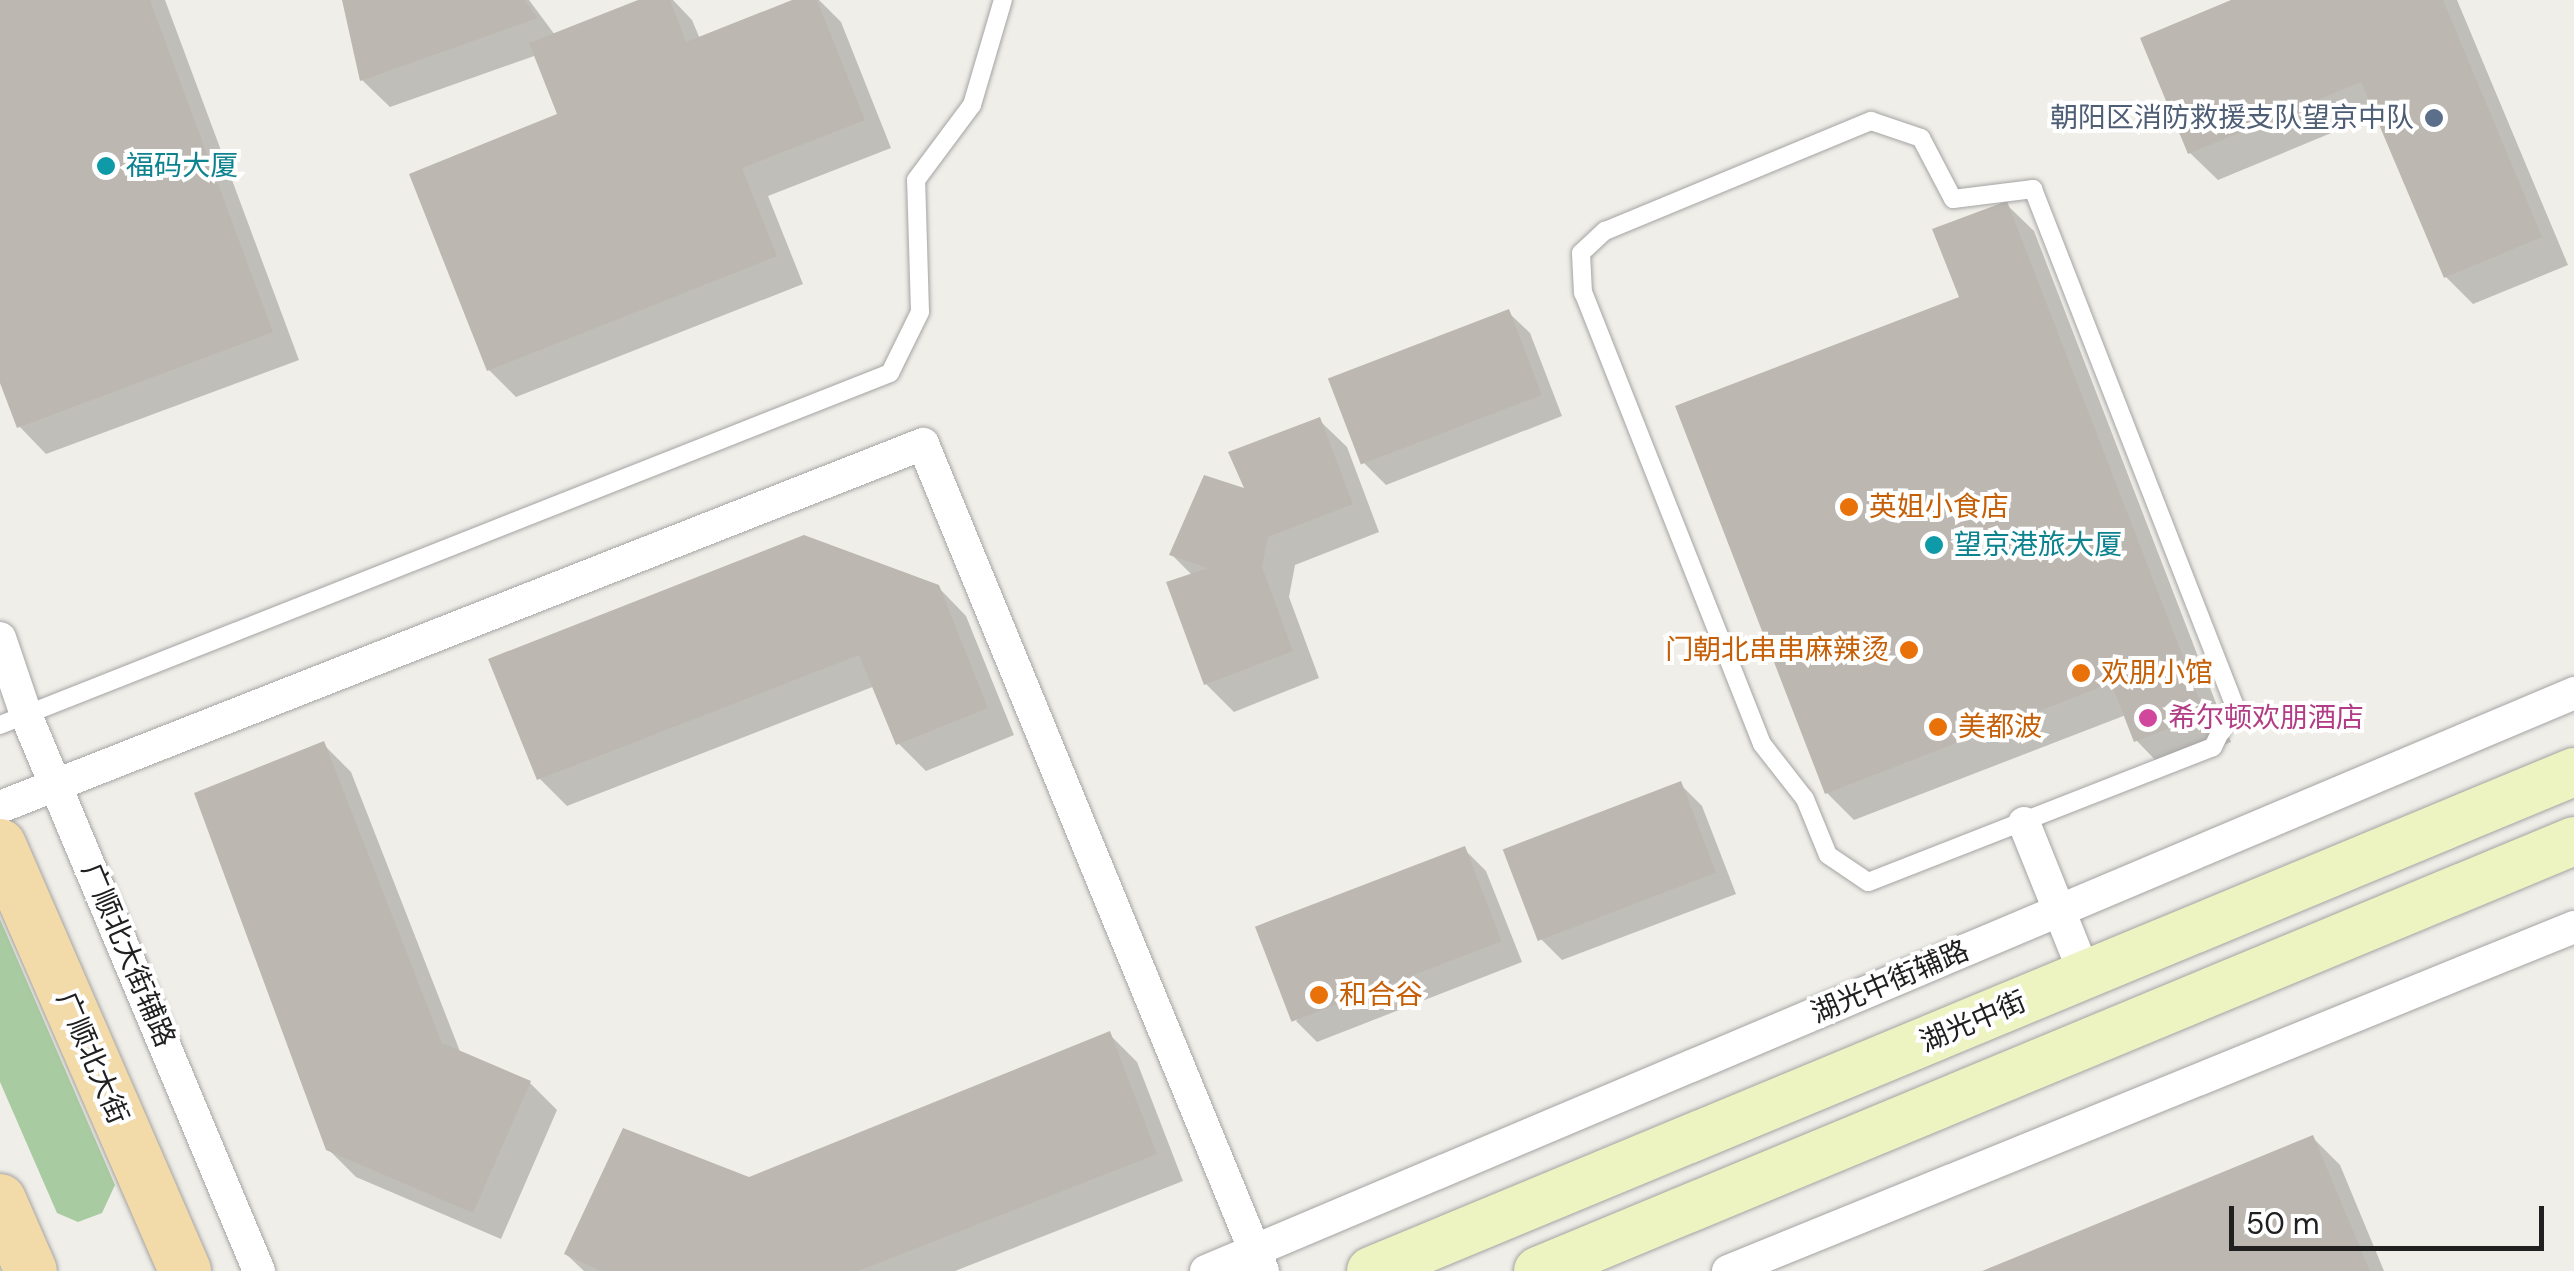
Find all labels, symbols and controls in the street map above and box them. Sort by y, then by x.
place label: 朝阳区消防救援支队望京中队 [2050,101,2414,135]
marker: 朝阳区消防救援支队望京中队 [2423,107,2445,129]
place label: 福码大厦 [126,149,238,183]
marker: 福码大厦 [95,155,117,177]
place label: 英姐小食店 [1869,490,2009,524]
marker: 英姐小食店 [1838,496,1860,518]
place label: 望京港旅大厦 [1954,528,2122,562]
marker: 望京港旅大厦 [1923,534,1945,556]
place label: 门朝北串串麻辣烫 [1665,633,1889,667]
marker: 门朝北串串麻辣烫 [1898,639,1920,661]
place label: 欢朋小馆 [2101,656,2213,690]
marker: 欢朋小馆 [2070,662,2092,684]
place label: 希尔顿欢朋酒店 [2168,701,2364,735]
marker: 希尔顿欢朋酒店 [2137,707,2159,729]
place label: 美都波 [1958,710,2042,744]
marker: 美都波 [1927,716,1949,738]
street label: 广顺北大街辅路 [74,858,182,1052]
street label: 湖光中街辅路 [1806,934,1974,1030]
place label: 和合谷 [1339,978,1423,1012]
marker: 和合谷 [1308,984,1330,1006]
street label: 湖光中街 [1915,985,2031,1059]
street label: 广顺北大街 [49,987,135,1129]
scale bar [2234,1186,2549,1248]
text: 50 m [2246,1204,2320,1243]

